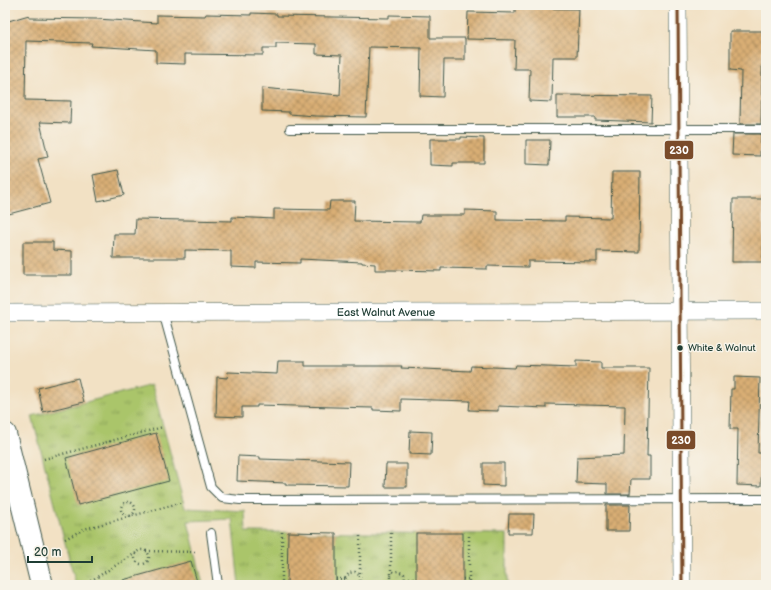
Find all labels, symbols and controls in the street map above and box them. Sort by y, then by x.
line badge: 230 [664,140,694,160]
text: 230 [669,144,689,157]
street label: East Walnut Avenue [337,305,436,319]
place label: White & Walnut [688,342,756,354]
marker: White & Walnut [675,343,685,353]
line badge: 230 [666,430,696,450]
text: 230 [671,434,691,447]
scale bar [28,538,92,564]
text: 20 m [34,545,61,560]

